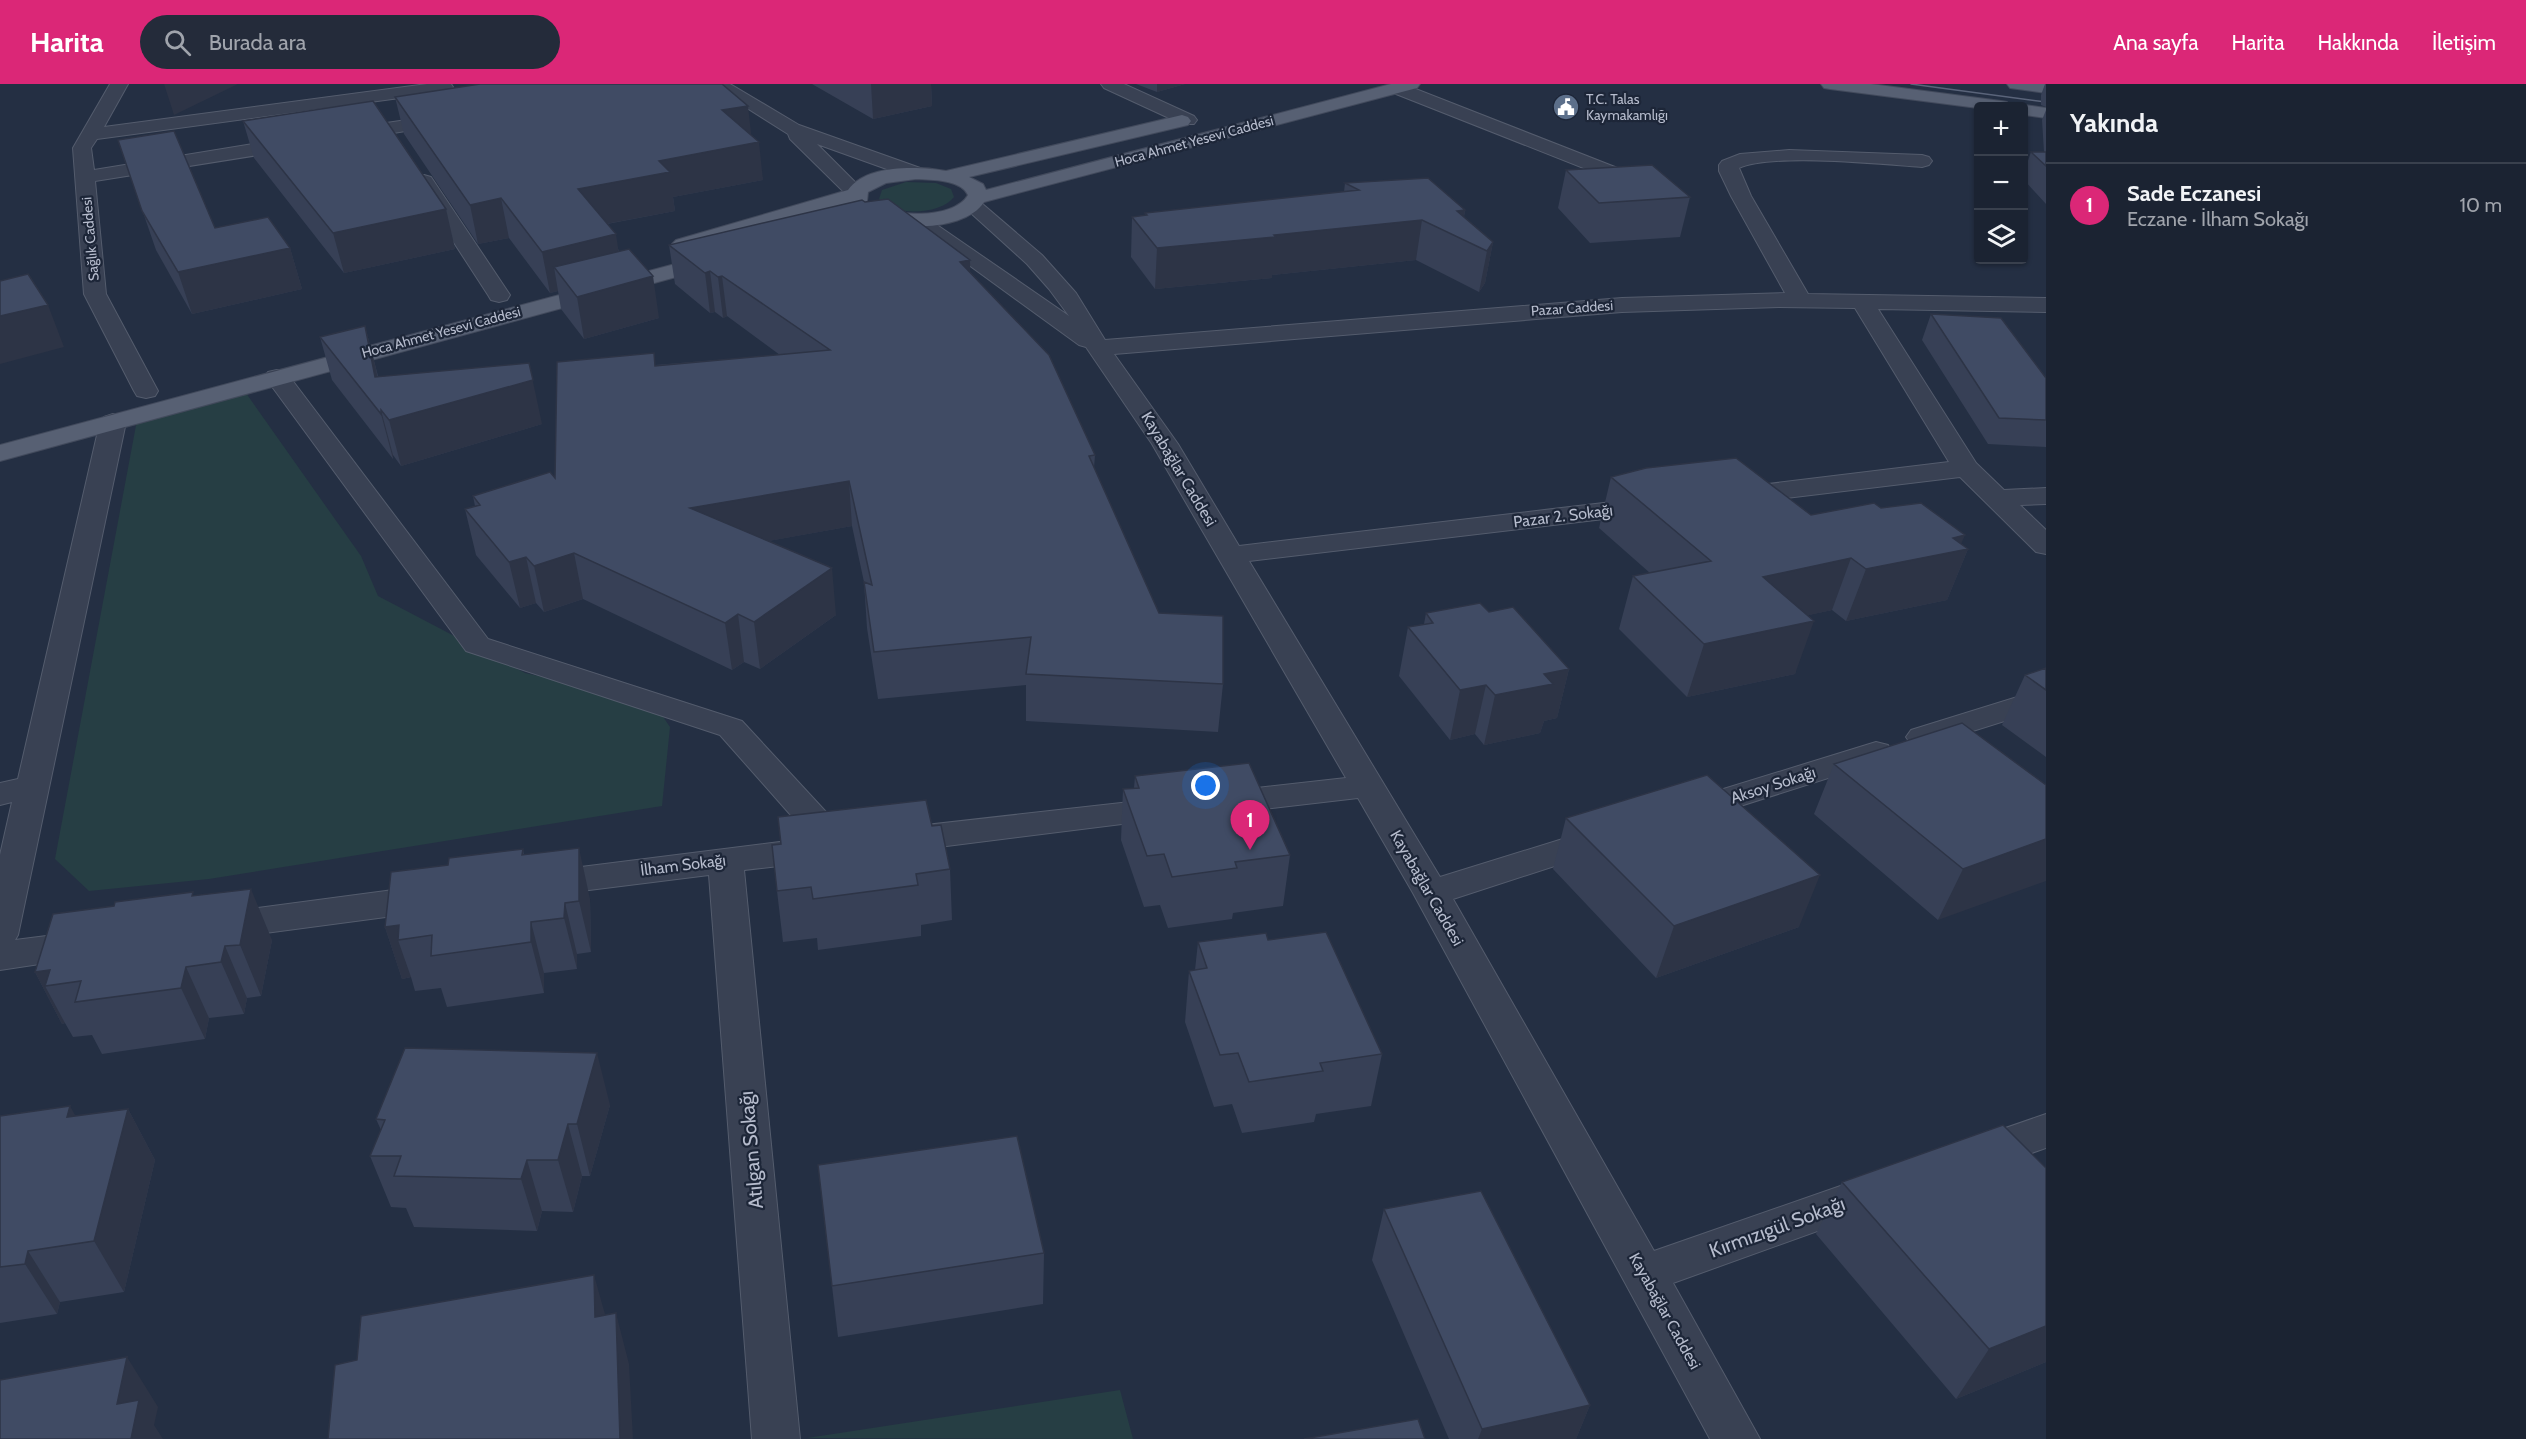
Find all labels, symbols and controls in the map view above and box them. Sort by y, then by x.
search box [140,15,560,69]
text: Harita [30,25,104,59]
icon: search [161,26,194,59]
text: Burada ara [209,29,306,56]
text: Ana sayfa [2113,30,2199,55]
text: Harita [2232,30,2284,55]
text: Hakkında [2317,30,2399,55]
text: İletişim [2432,30,2496,55]
place label: T.C. Talas Kaymakamlığı [1586,90,1668,124]
public building icon: T.C. Talas Kaymakamlığı [1551,92,1581,122]
map controls [1974,102,2028,264]
button: + [1974,102,2028,156]
text: Yakında [2070,107,2158,139]
street label: Hoca Ahmet Yesevi Caddesi [1113,111,1275,171]
button: − [1974,156,2028,210]
text: Sade Eczanesi [2127,180,2261,207]
text: 1 [2086,193,2093,217]
text: 10 m [2459,193,2502,217]
street label: Sağlık Caddesi [77,196,103,282]
text: Eczane · İlham Sokağı [2127,207,2309,231]
button: layers [1974,210,2028,264]
street label: Pazar Caddesi [1530,296,1614,320]
street label: Hoca Ahmet Yesevi Caddesi [360,302,522,362]
street label: Kayabağlar Caddesi [1137,408,1221,530]
street label: Pazar 2. Sokağı [1512,500,1614,532]
street label: Aksoy Sokağı [1728,762,1818,808]
your location [1191,771,1220,800]
pin: 1 [1230,800,1270,850]
street label: Kayabağlar Caddesi [1386,827,1468,949]
street label: İlham Sokağı [639,850,727,880]
street label: Atılgan Sokağı [734,1090,768,1210]
street label: Kırmızıgül Sokağı [1706,1191,1848,1263]
street label: Kayabağlar Caddesi [1625,1249,1705,1373]

